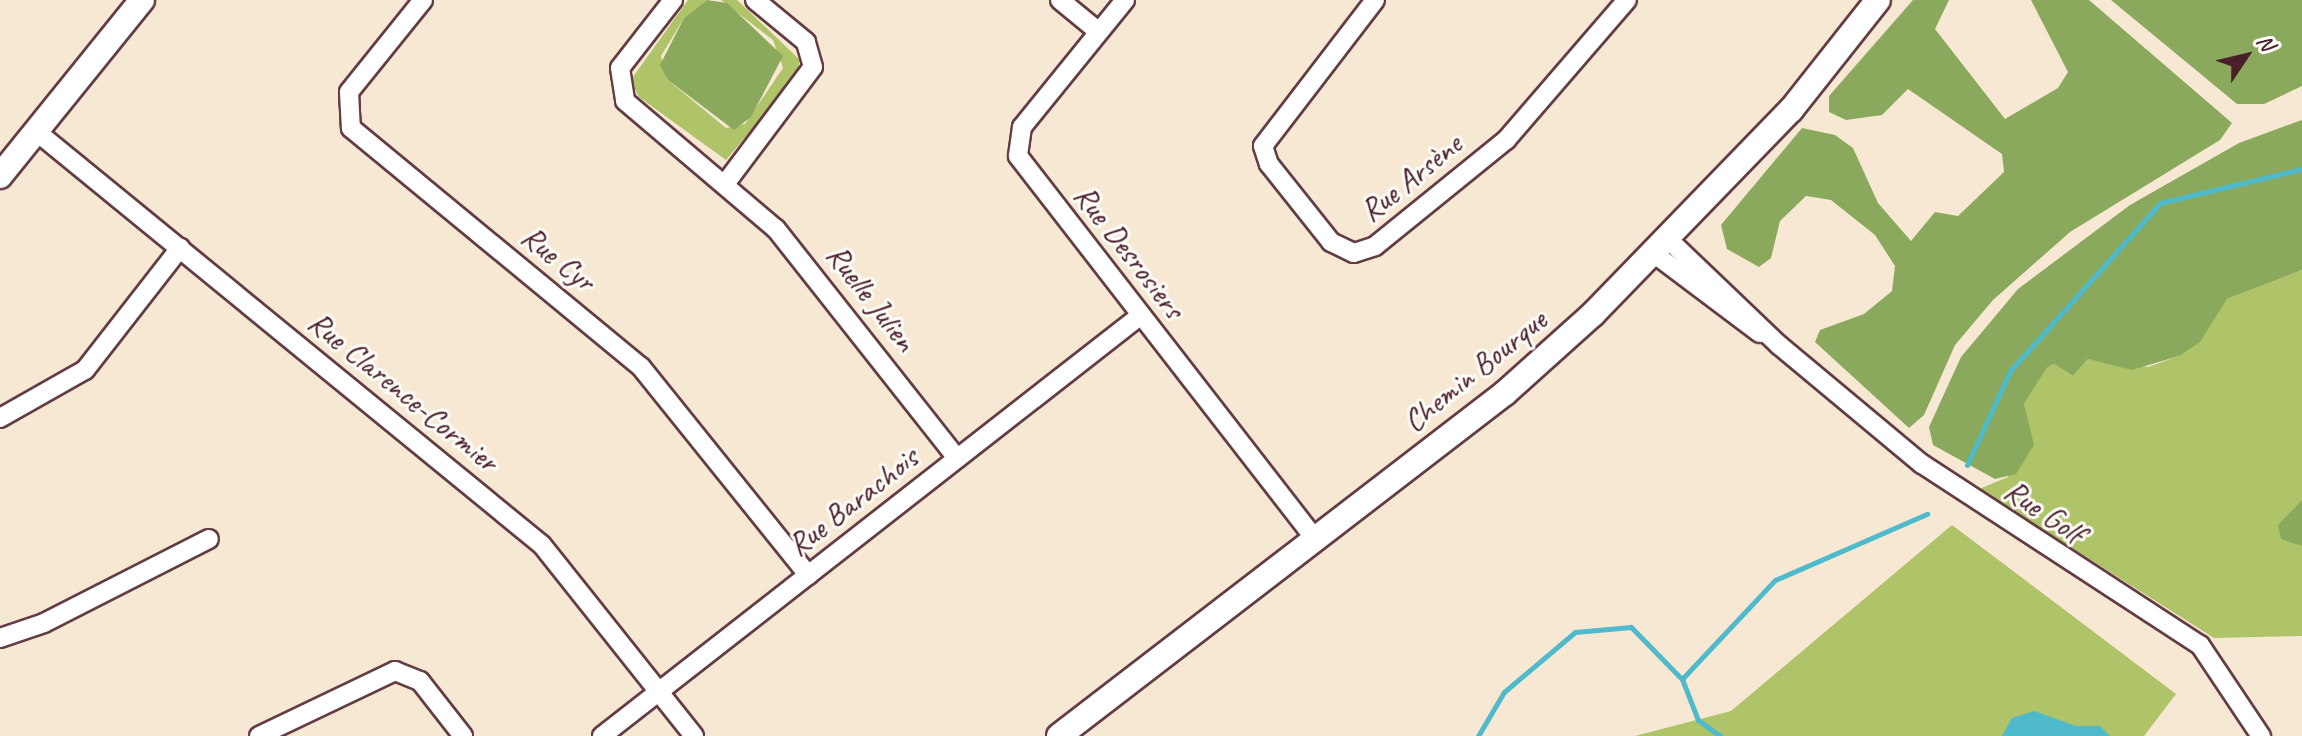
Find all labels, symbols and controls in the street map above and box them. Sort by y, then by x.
north arrow [2206,16,2286,96]
text: N [2250,29,2281,56]
street label: Rue Arsène [1352,125,1470,231]
street label: Rue Desrosiers [1065,178,1193,326]
street label: Rue Cyr [513,218,603,300]
street label: Ruelle Julien [817,237,925,359]
street label: Chemin Bourque [1395,301,1555,441]
street label: Rue Clarence-Cormier [300,303,506,481]
street label: Rue Barachois [780,439,926,565]
street label: Rue Golf [1997,472,2091,552]

